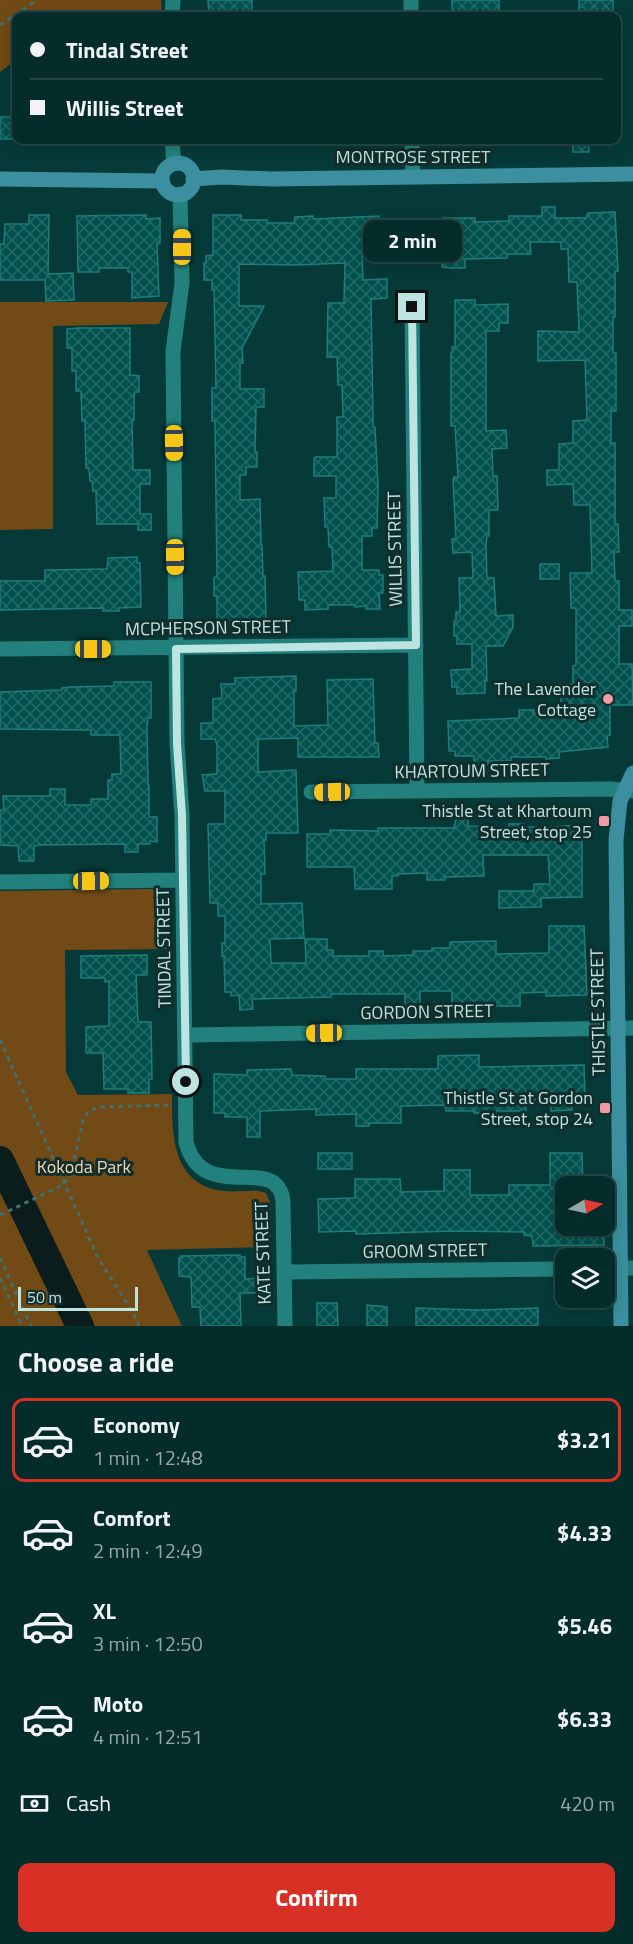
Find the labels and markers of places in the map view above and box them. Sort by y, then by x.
place label: The Lavender Cottage [494,675,596,723]
marker: The Lavender Cottage [601,692,615,706]
place label: Thistle St at Khartoum Street, stop 25 [422,797,592,845]
marker: Thistle St at Khartoum Street, stop 25 [597,814,611,828]
place label: Thistle St at Gordon Street, stop 24 [444,1084,593,1132]
marker: Thistle St at Gordon Street, stop 24 [598,1101,612,1115]

